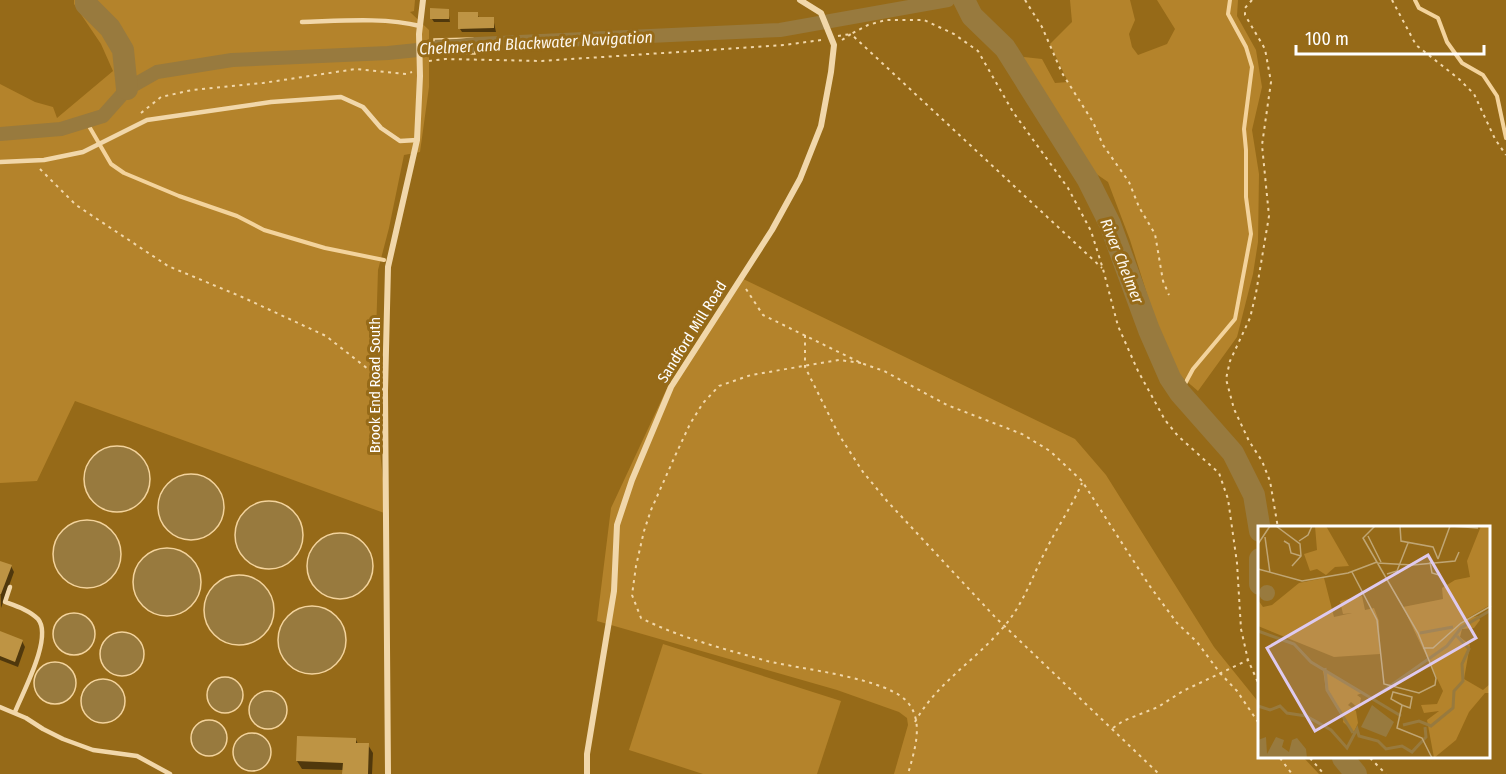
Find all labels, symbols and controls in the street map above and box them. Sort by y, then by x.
scale bar [1296,18,1484,56]
water label: Chelmer and Blackwater Navigation [419,27,653,59]
text: 100 m [1305,28,1349,50]
water label: River Chelmer [1096,216,1148,307]
street label: Sandford Mill Road [654,278,730,386]
street label: Brook End Road South [366,317,384,453]
inset map [1258,526,1491,759]

